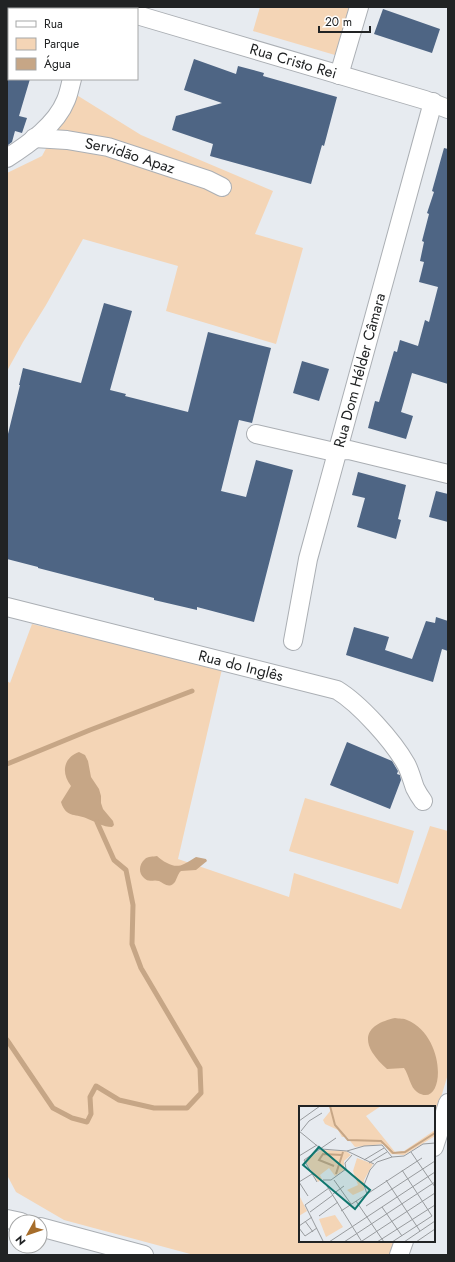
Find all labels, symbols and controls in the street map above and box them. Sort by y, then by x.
legend [8,8,138,80]
scale bar [319,8,370,34]
text: 20 m [325,13,352,31]
text: Rua [44,15,63,33]
text: Parque [44,35,79,53]
street label: Rua Cristo Rei [247,38,340,84]
text: Água [44,55,71,73]
street label: Servidão Apaz [83,132,178,179]
street label: Rua Dom Hélder Câmara [328,291,391,450]
street label: Rua do Inglês [196,645,285,687]
inset map [299,1106,435,1242]
north arrow [8,1214,48,1254]
text: N [11,1232,29,1249]

